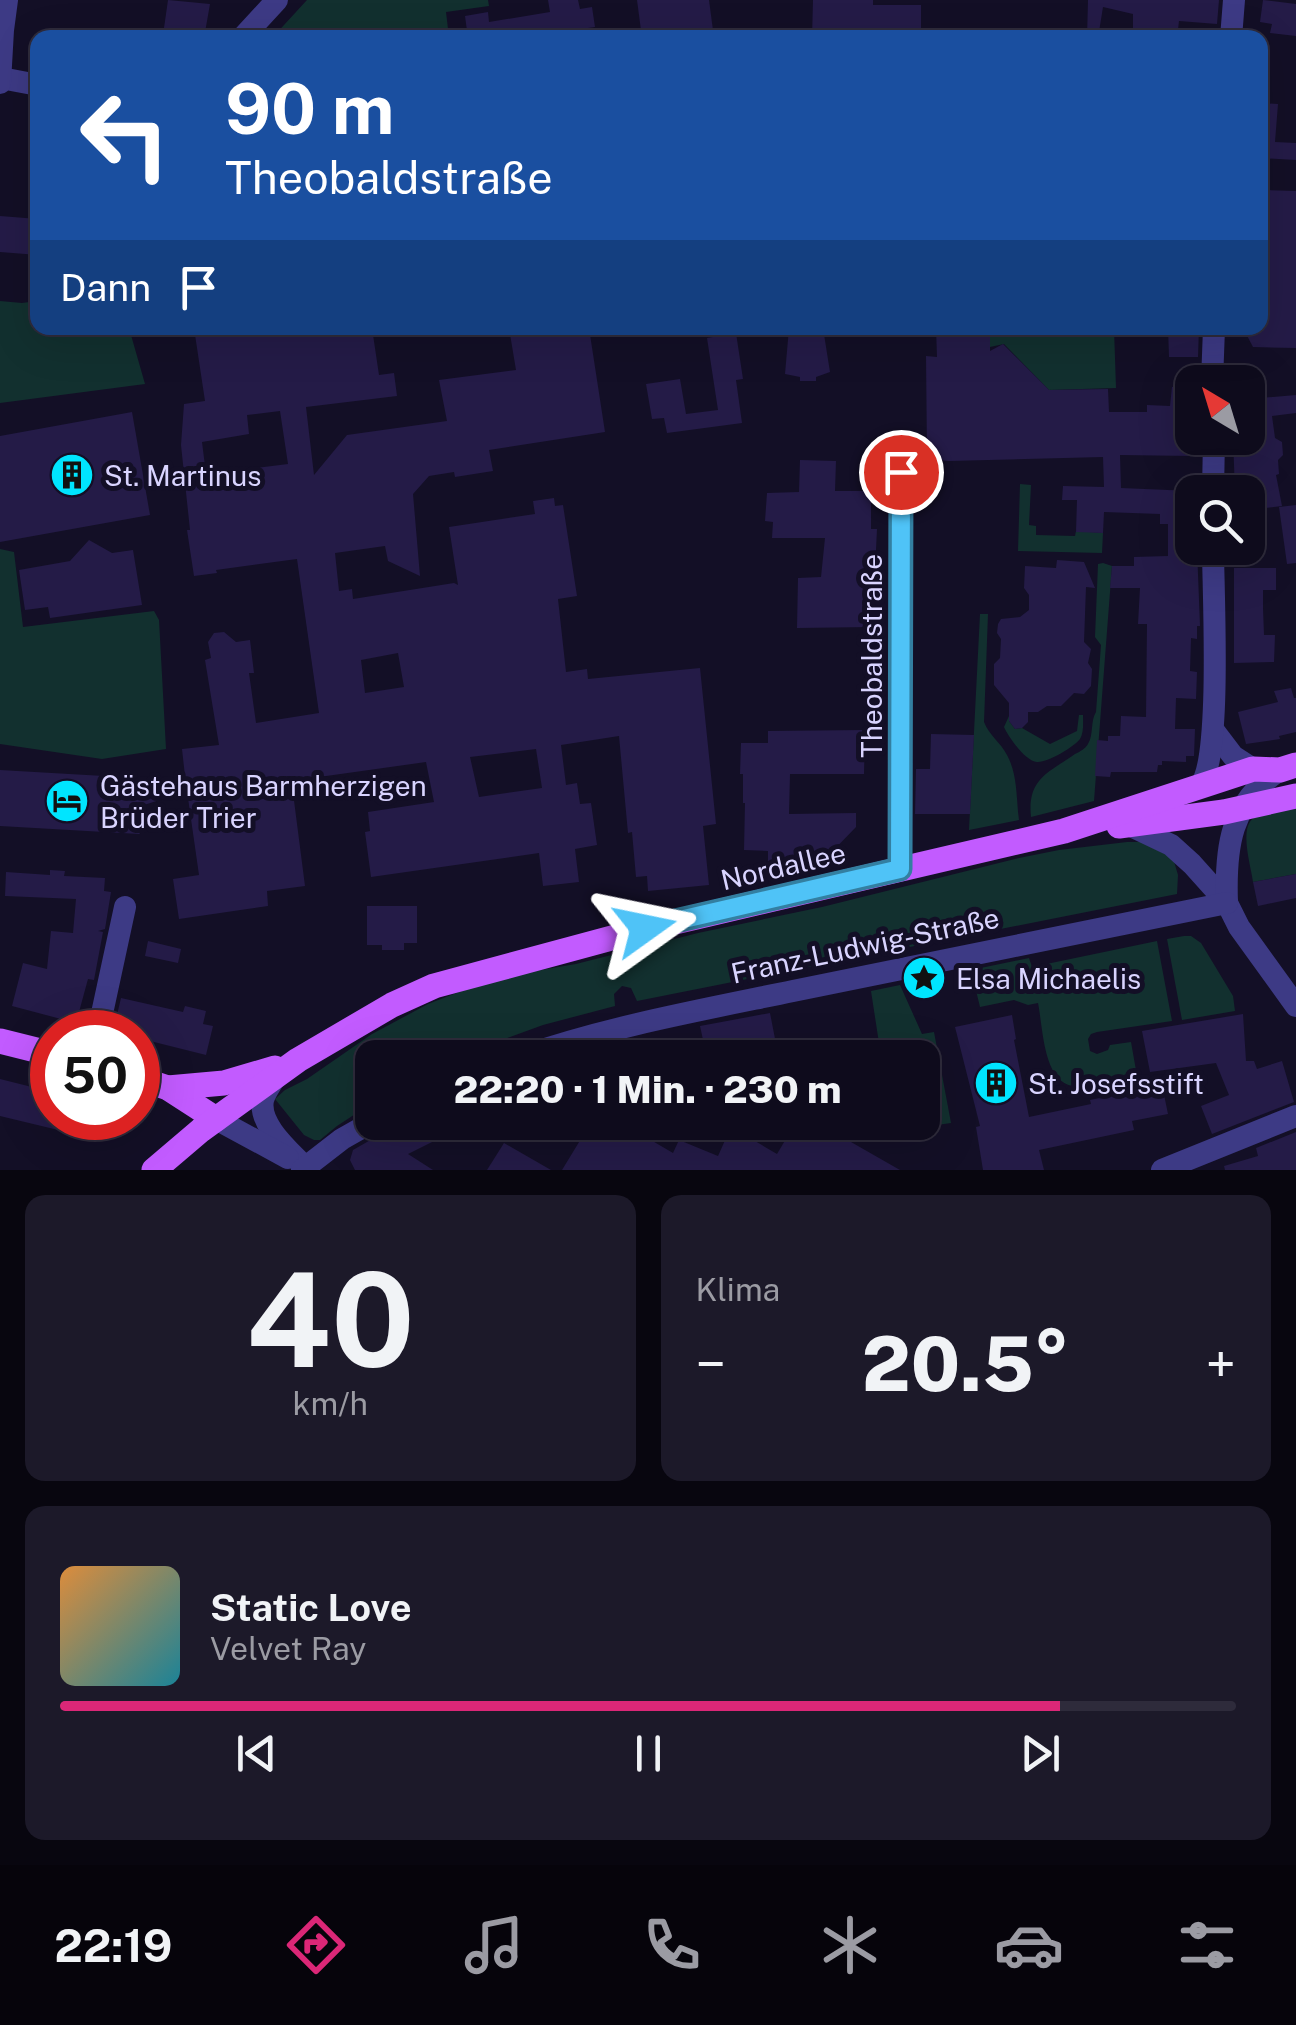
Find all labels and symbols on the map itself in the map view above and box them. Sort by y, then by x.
north arrow [1175,365,1265,455]
pin [859,430,944,515]
building icon: St. Martinus [49,452,95,498]
place label: St. Martinus [104,459,261,492]
street label: Theobaldstraße [855,554,888,758]
place label: Gästehaus Barmherzigen Brüder Trier [100,769,427,834]
hotel icon: Gästehaus Barmherzigen Brüder Trier [44,778,90,824]
street label: Nordallee [717,836,849,896]
position arrow [593,876,697,980]
street label: Franz-Ludwig-Straße [728,900,1002,990]
place icon: Elsa Michaelis [901,955,947,1001]
place label: Elsa Michaelis [956,962,1141,995]
speed limit sign: 50 [30,1010,160,1140]
building icon: St. Josefsstift [973,1060,1019,1106]
place label: St. Josefsstift [1028,1067,1204,1100]

